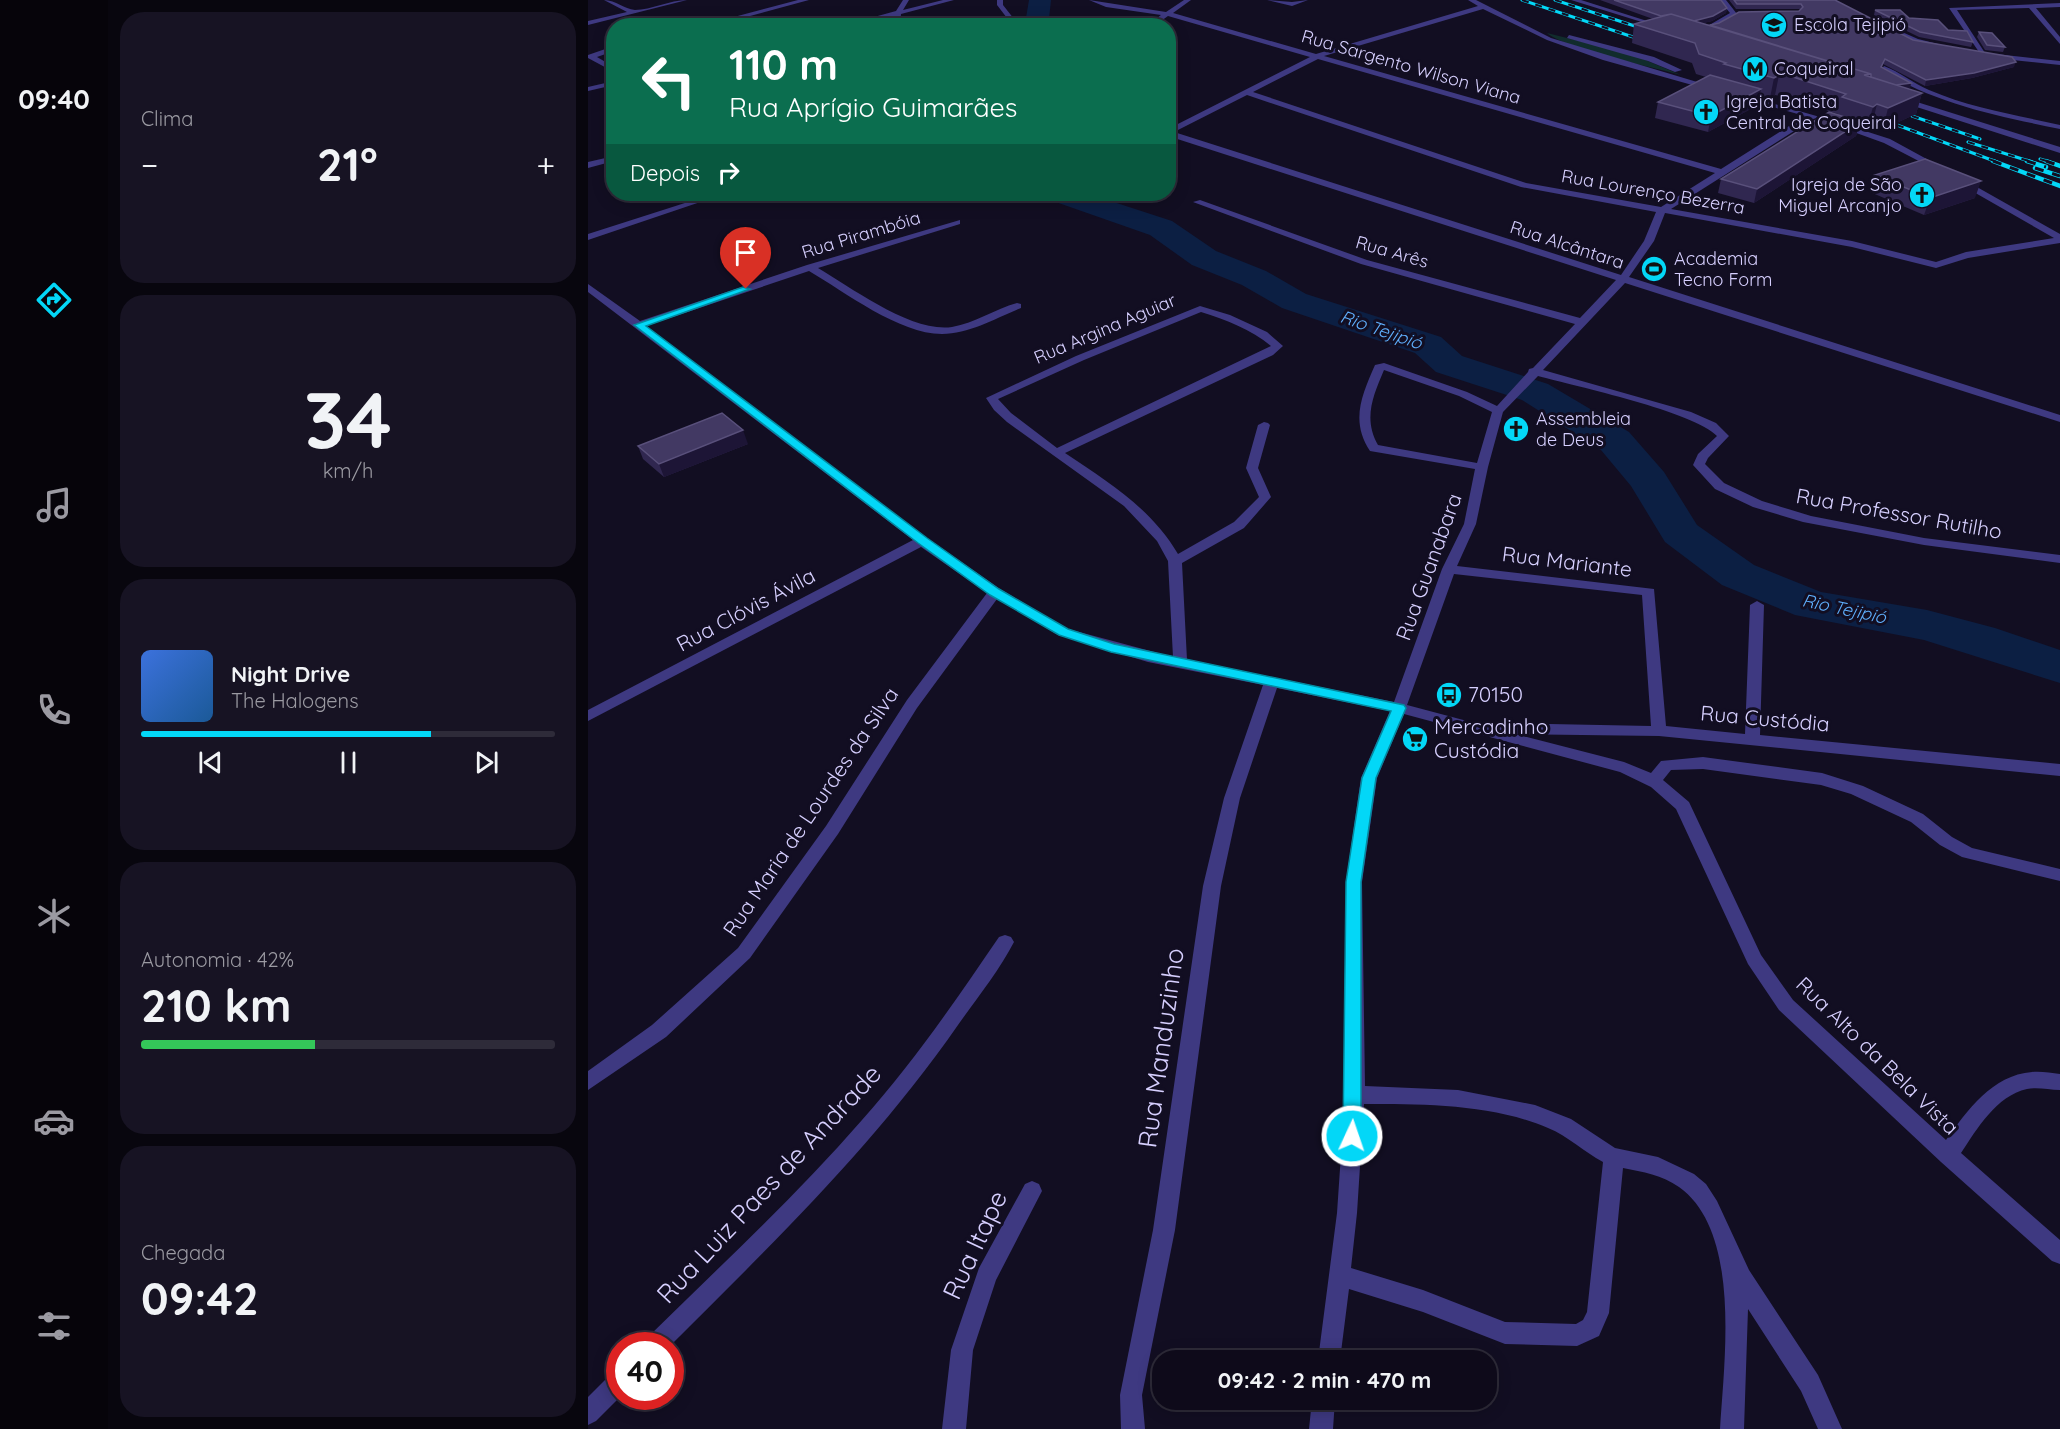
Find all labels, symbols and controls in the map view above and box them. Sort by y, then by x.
school or university icon: Escola Tejipió [1759,10,1789,40]
place label: Escola Tejipió [1794,13,1906,36]
street label: Rua Sargento Wilson Viana [1299,24,1523,109]
text: 110 m [729,38,838,91]
icon: left [630,42,708,120]
metro station icon: Coqueiral [1740,54,1770,84]
place label: Coqueiral [1774,57,1854,80]
text: 09:40 [18,82,90,116]
text: Rua Aprígio Guimarães [729,90,1017,124]
place label: Igreja Batista Central de Coqueiral [1726,90,1897,134]
church icon: Igreja Batista Central de Coqueiral [1691,97,1721,127]
text: Clima [141,106,193,131]
text: 21° [317,136,378,192]
text: − [141,144,158,185]
text: + [536,144,555,185]
icon: right [712,156,745,189]
text: Depois [630,159,700,187]
street label: Rua Lourenço Bezerra [1560,164,1747,219]
place label: Igreja de São Miguel Arcanjo [1778,173,1902,217]
church icon: Igreja de São Miguel Arcanjo [1907,180,1937,210]
street label: Rua Pirambóia [799,206,923,264]
street label: Rua Alcântara [1507,215,1627,274]
pin [720,227,771,289]
street label: Rua Arês [1353,230,1431,273]
icon: arrive [729,236,762,269]
place label: Academia Tecno Form [1674,247,1773,291]
sports icon: Academia Tecno Form [1639,254,1669,284]
icon: directions [33,279,75,321]
street label: Rua Argina Aguiar [1030,288,1179,369]
water label: Rio Tejipió [1337,305,1426,355]
text: 34 [304,370,392,468]
place label: Assembleia de Deus [1536,407,1631,451]
church icon: Assembleia de Deus [1501,414,1531,444]
text: km/h [323,458,373,483]
street label: Rua Professor Rutilho [1794,482,2004,544]
icon: music [33,484,75,526]
street label: Rua Guanabara [1389,490,1467,644]
street label: Rua Mariante [1501,540,1634,582]
street label: Rua Clóvis Ávila [672,562,819,657]
water label: Rio Tejipió [1800,588,1889,629]
text: Night Drive [231,660,350,688]
bus stop icon: 70150 [1434,680,1464,710]
place label: 70150 [1468,681,1523,707]
street label: Rua Maria de Lourdes da Silva [717,682,903,941]
text: The Halogens [231,688,359,713]
icon: phone [33,689,75,731]
street label: Rua Custódia [1699,699,1831,737]
place label: Mercadinho Custódia [1434,713,1548,763]
supermarket icon: Mercadinho Custódia [1400,724,1430,754]
icon: previous [194,746,227,779]
icon: pause [332,746,365,779]
icon: next [470,746,503,779]
icon: climate [33,895,75,937]
street label: Rua Manduzinho [1130,946,1191,1150]
text: Autonomia · 42% [141,947,294,972]
street label: Rua Alto da Bela Vista [1791,971,1964,1140]
text: 210 km [141,977,291,1033]
street label: Rua Luiz Paes de Andrade [649,1057,888,1310]
icon: car [33,1100,75,1142]
position arrow [1320,1104,1384,1168]
street label: Rua Itape [935,1185,1014,1304]
text: Chegada [141,1240,225,1265]
text: 09:42 [141,1270,259,1326]
icon: filters [33,1305,75,1347]
speed limit sign: 40 [606,1332,684,1410]
text: 09:42 · 2 min · 470 m [1218,1366,1431,1394]

